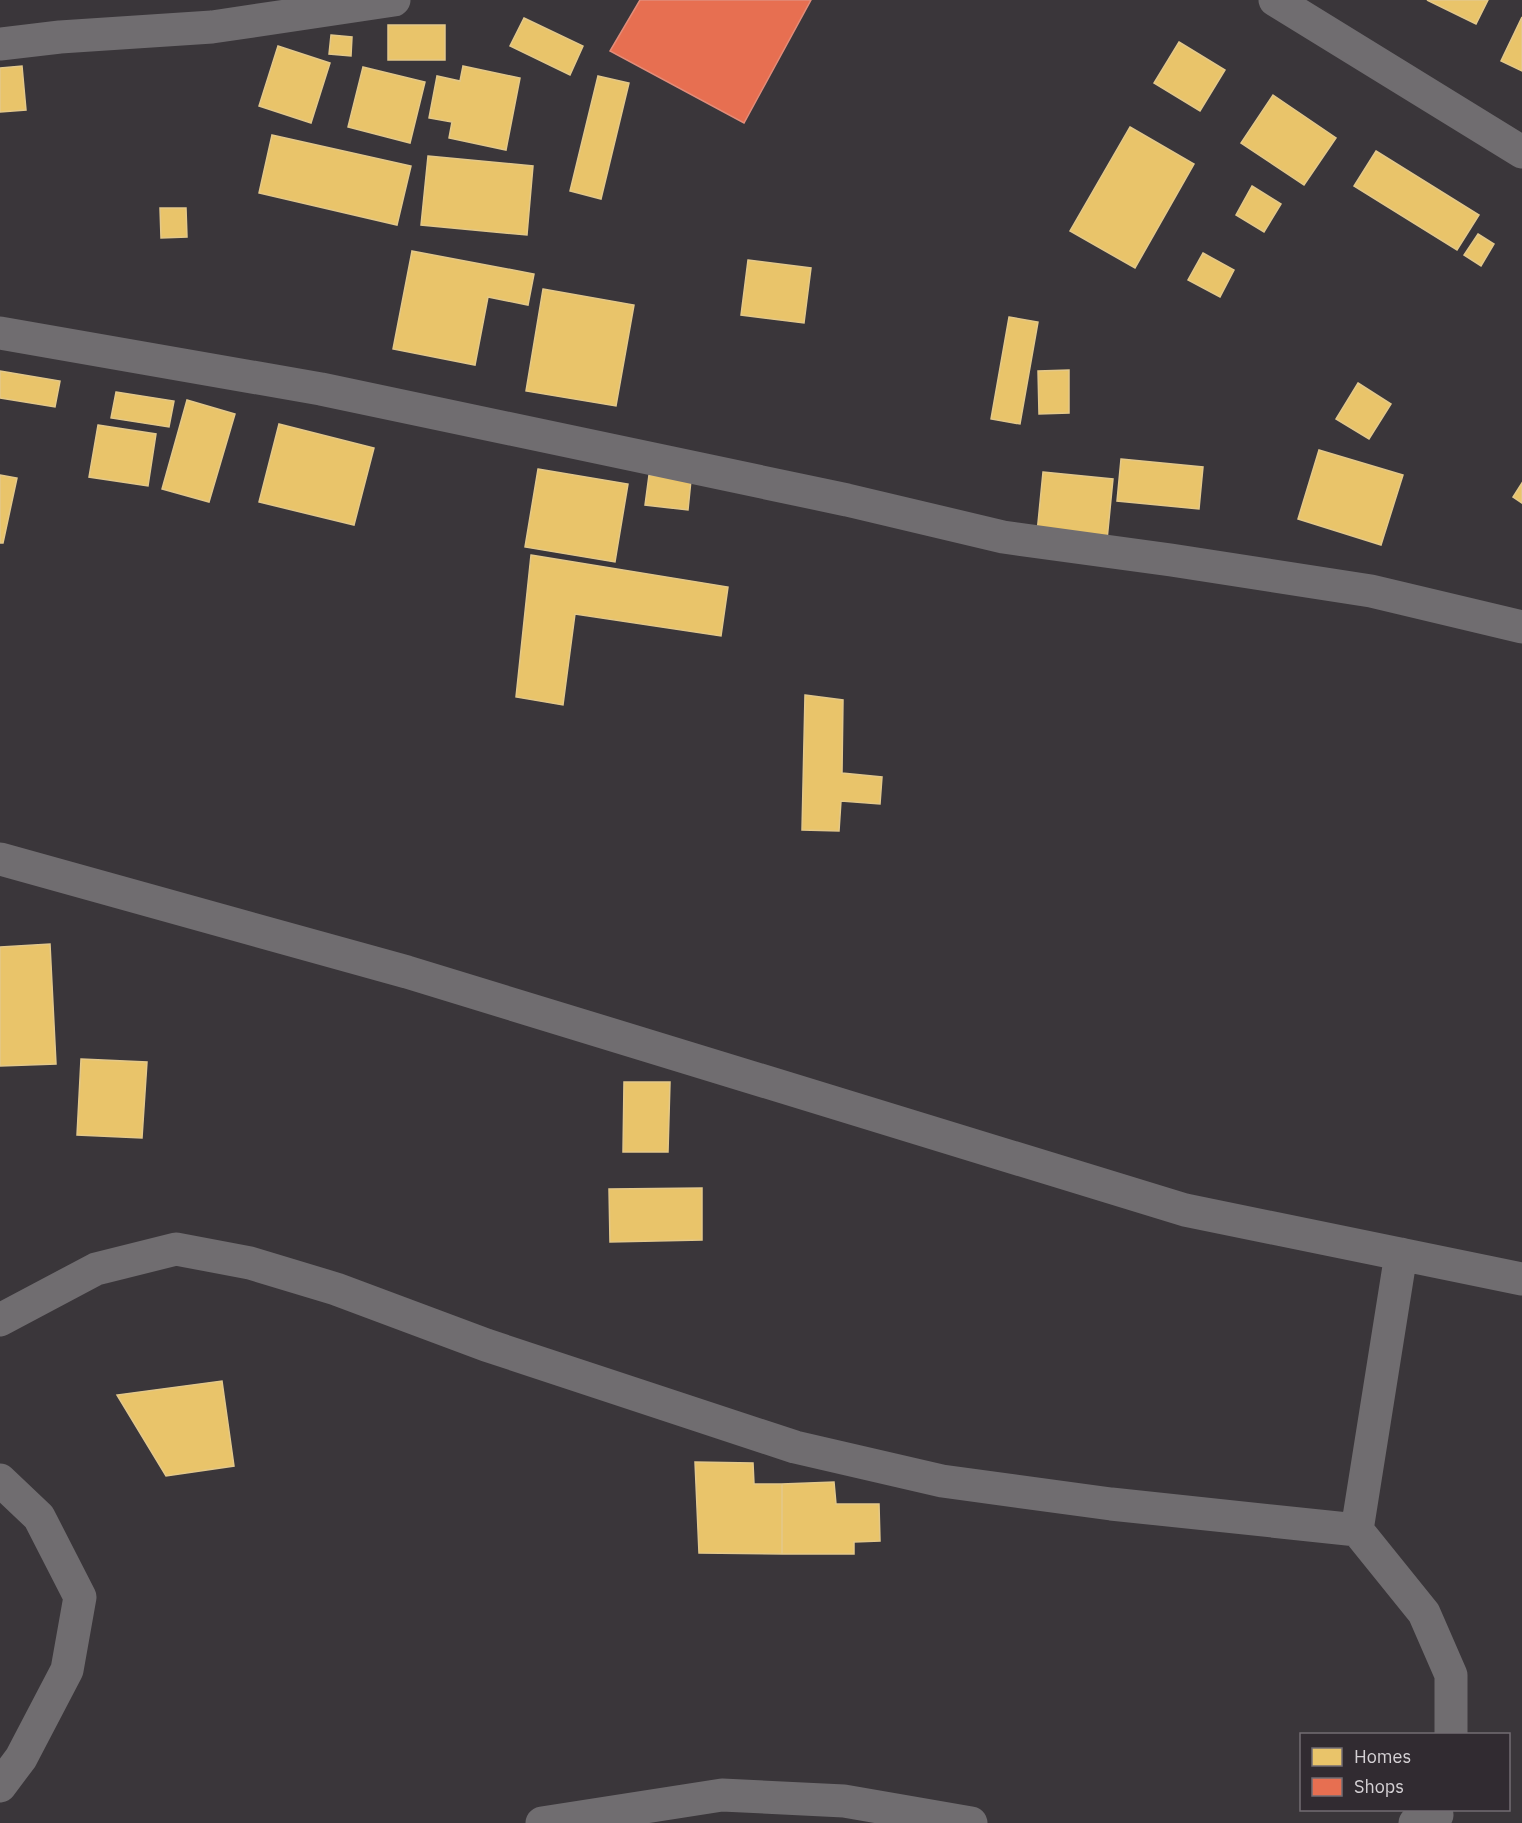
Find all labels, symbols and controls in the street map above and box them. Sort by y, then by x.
legend [1300,1733,1510,1811]
text: Homes [1354,1745,1411,1768]
text: Shops [1354,1775,1404,1798]

